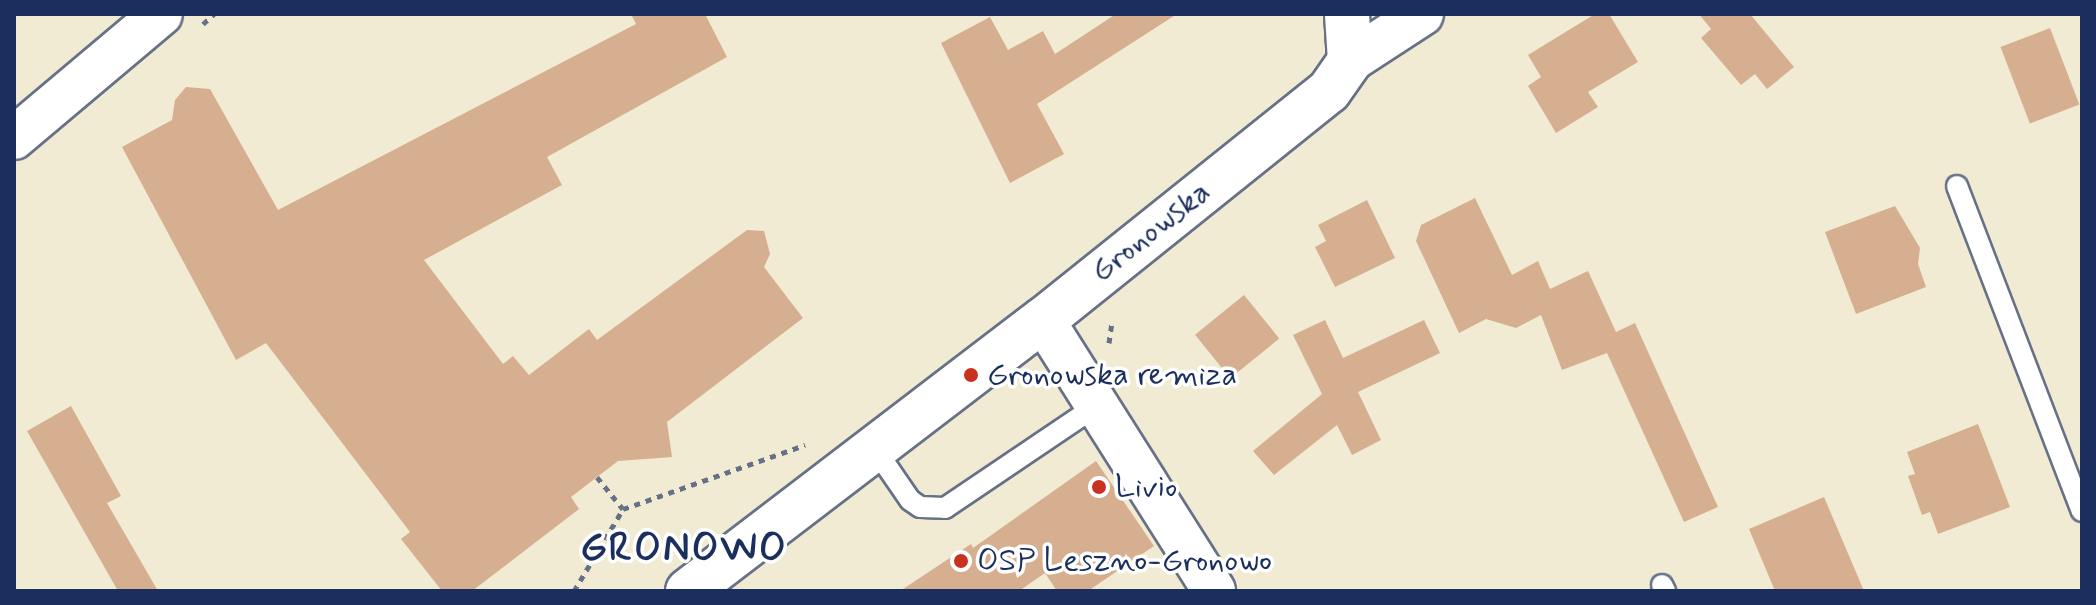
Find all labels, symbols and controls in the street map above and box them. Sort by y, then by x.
street label: Gronowska [1083,173,1219,291]
place label: Gronowska remiza [987,356,1239,394]
marker: Gronowska remiza [962,366,980,384]
place label: Livio [1115,468,1177,506]
marker: Livio [1090,478,1108,496]
district label: GRONOWO [583,525,785,573]
place label: OSP Leszno-Gronowo [977,542,1264,580]
marker: OSP Leszno-Gronowo [952,552,970,570]

